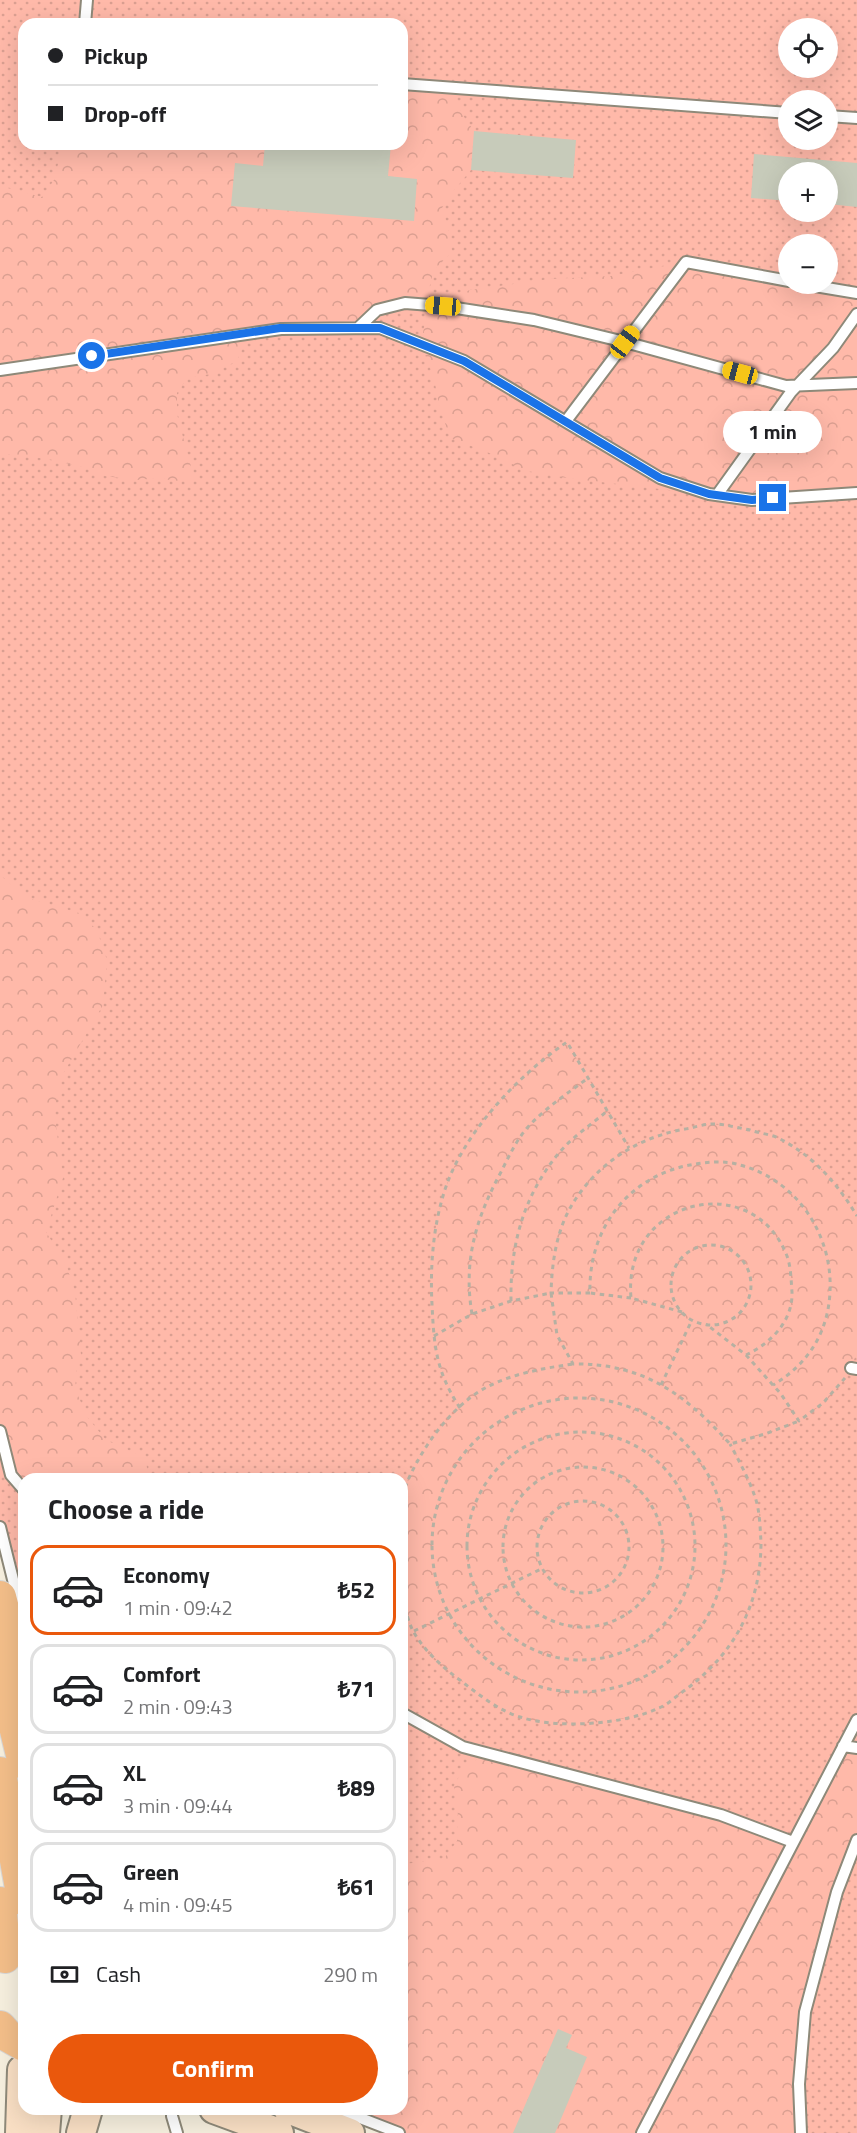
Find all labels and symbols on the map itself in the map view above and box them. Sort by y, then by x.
car [424,295,462,317]
car [607,322,643,362]
route start [78,342,105,369]
car [720,360,760,386]
callout: 1 min [724,411,822,453]
route end [759,484,786,511]

